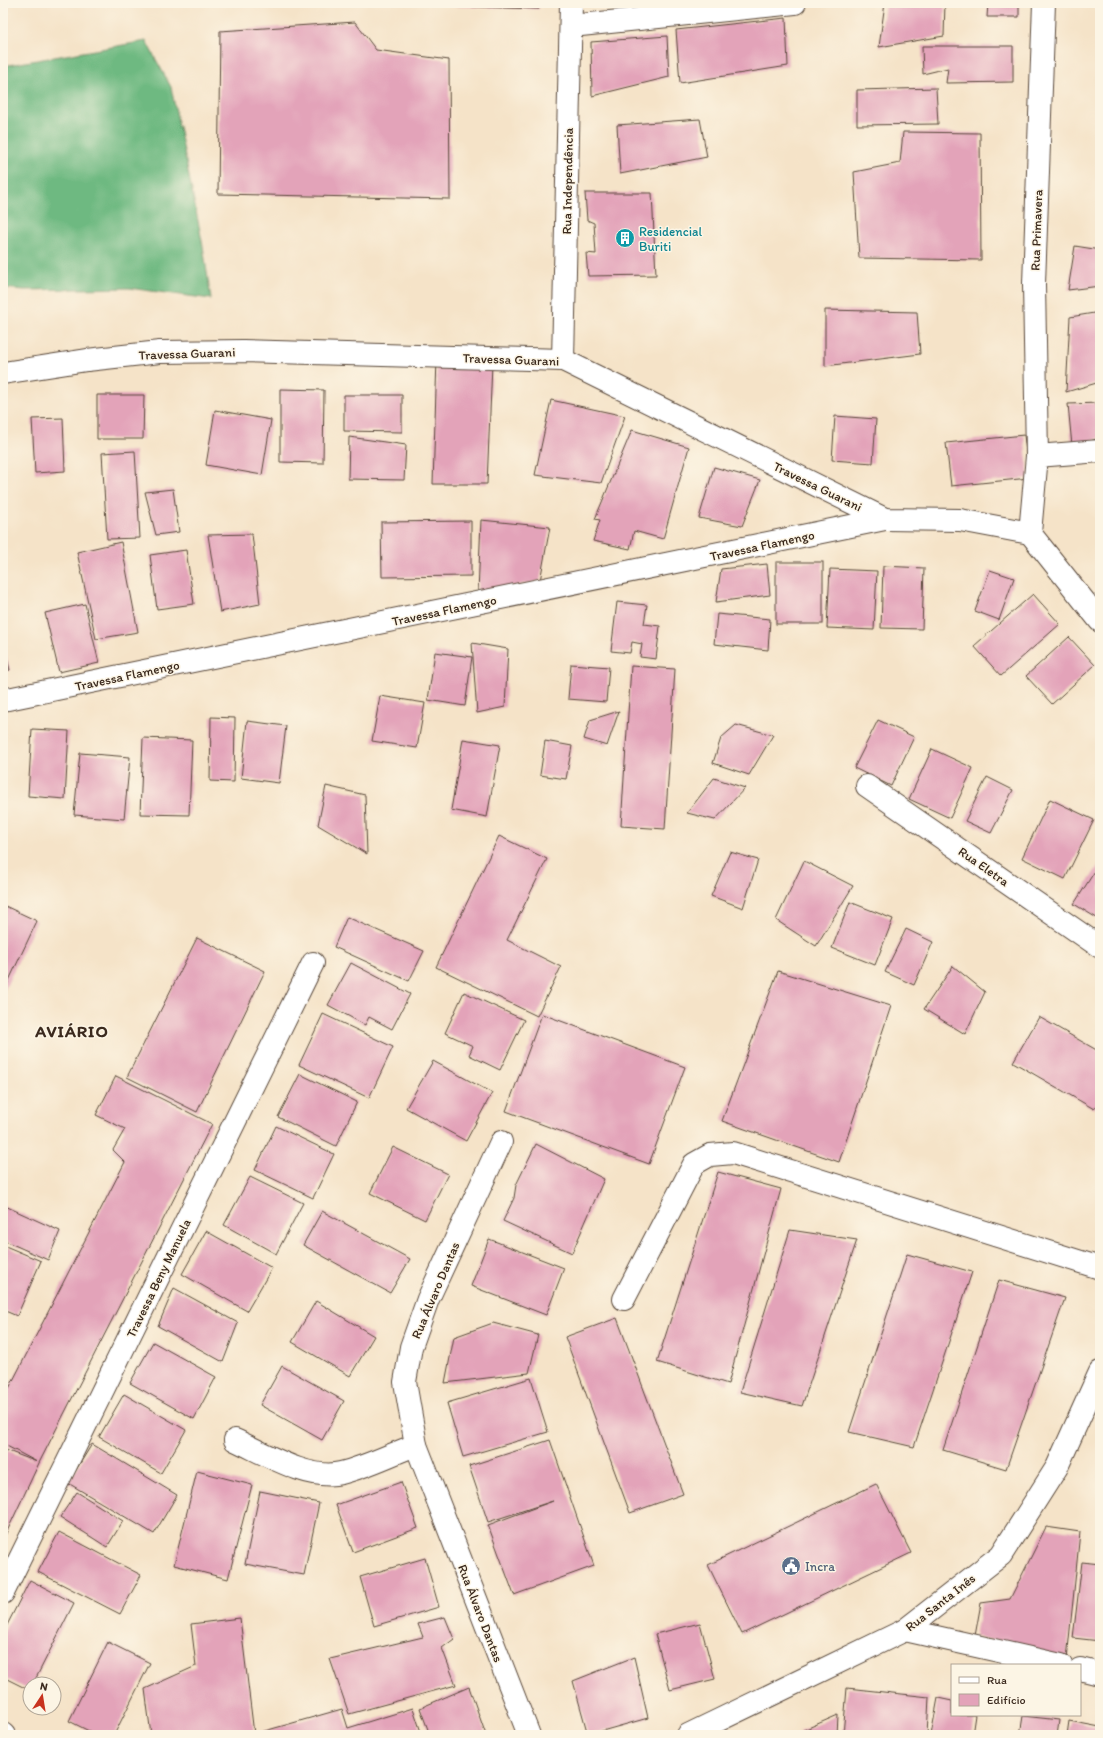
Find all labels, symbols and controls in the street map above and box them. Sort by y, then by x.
street label: Rua Independência [559,127,576,235]
street label: Rua Primavera [1028,189,1045,271]
place label: Residencial Buriti [639,224,703,254]
building icon: Residencial Buriti [614,227,636,249]
street label: Travessa Guarani [138,344,236,363]
street label: Travessa Guarani [462,350,560,369]
street label: Travessa Guarani [771,459,865,514]
street label: Travessa Flamengo [708,527,816,564]
street label: Travessa Flamengo [390,592,498,629]
street label: Travessa Flamengo [73,657,181,694]
street label: Rua Eletra [956,844,1012,889]
district label: AVIÁRIO [34,1021,109,1041]
street label: Travessa Beny Manuela [123,1216,194,1340]
street label: Rua Álvaro Dantas [408,1239,463,1341]
public building icon: Incra [780,1555,802,1577]
place label: Incra [805,1559,835,1574]
street label: Rua Álvaro Dantas [455,1562,506,1664]
street label: Rua Santa Inês [902,1570,978,1634]
legend [951,1664,1081,1716]
text: Rua [987,1673,1007,1687]
north arrow [22,1676,62,1716]
text: N [39,1680,49,1694]
text: Edifício [987,1693,1026,1707]

